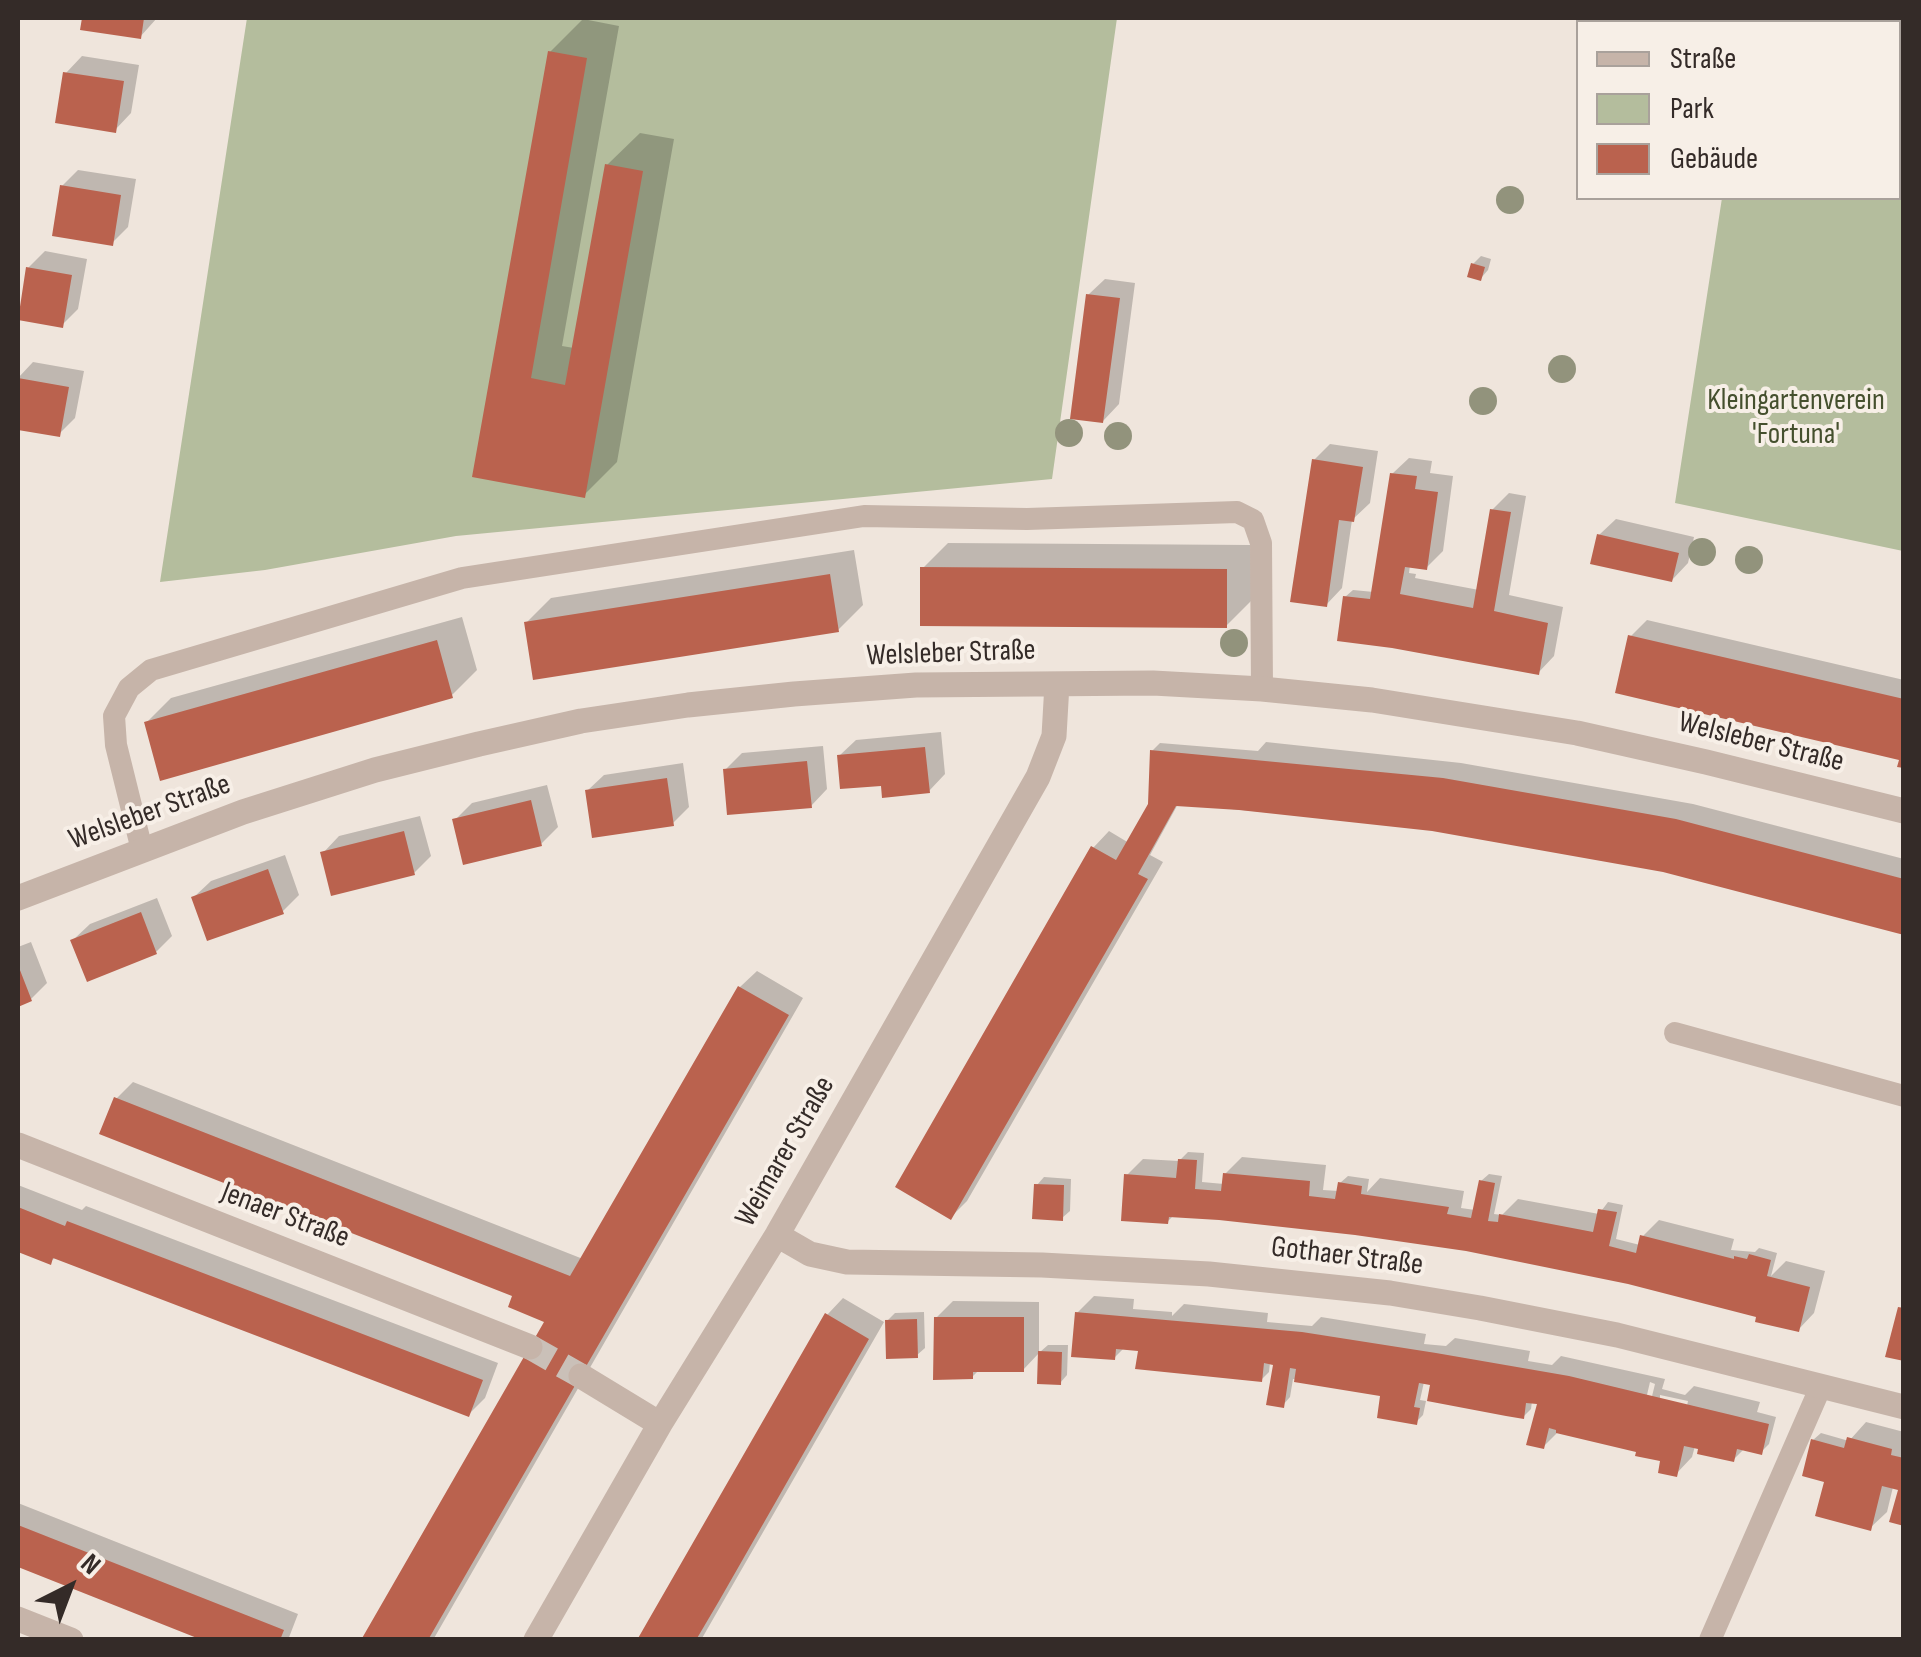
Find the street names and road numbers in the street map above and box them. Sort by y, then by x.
street label: Welsleber Straße [866,633,1036,675]
street label: Welsleber Straße [1675,705,1847,781]
street label: Welsleber Straße [64,767,236,859]
street label: Weimarer Straße [729,1071,843,1233]
street label: Jenaer Straße [216,1175,354,1257]
street label: Gothaer Straße [1269,1230,1425,1284]

